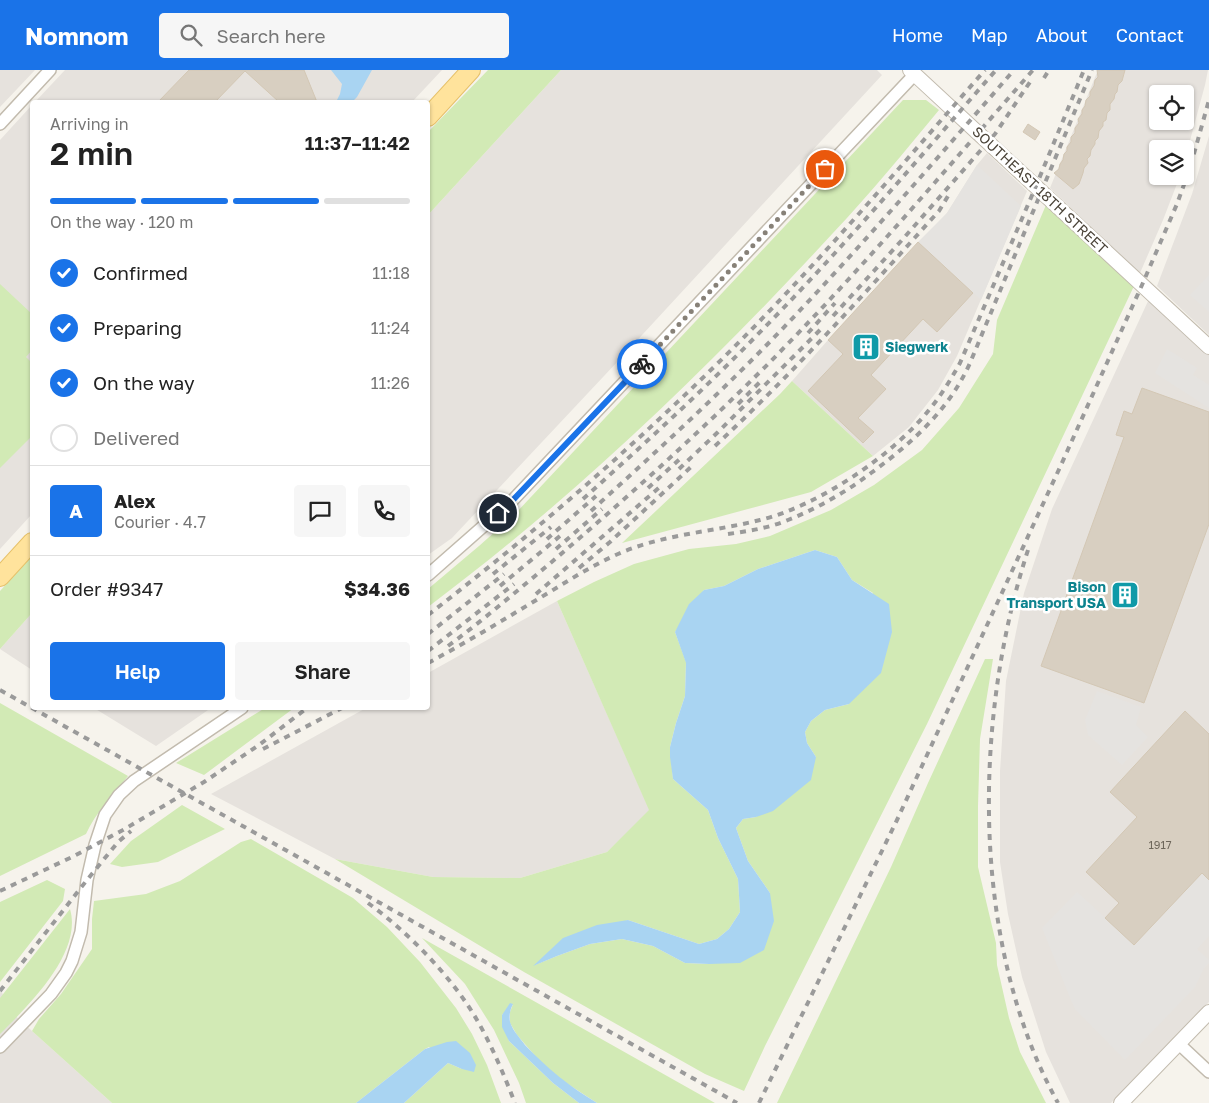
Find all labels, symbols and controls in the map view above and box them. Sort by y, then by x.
search box [159,13,509,58]
text: Nomnom [25,21,129,50]
icon: search [177,21,205,49]
text: Search here [217,24,325,47]
text: Home [892,24,943,46]
text: Map [971,24,1008,46]
text: About [1036,24,1088,46]
text: Contact [1116,24,1184,46]
map controls [1149,85,1194,185]
button: locate [1149,85,1194,130]
text: Arriving in [50,114,129,134]
street label: SOUTHEAST 18TH STREET [969,122,1112,257]
text: 11:37–11:42 [305,131,410,154]
text: 2 min [50,134,133,172]
button: layers [1149,140,1194,185]
pin [804,148,846,190]
icon: bag [811,155,839,183]
text: On the way · 120 m [50,212,193,232]
icon: check [50,259,78,287]
text: Confirmed [93,261,188,284]
text: 11:18 [372,263,410,283]
icon: check [50,314,78,342]
text: Preparing [93,316,182,339]
text: 11:24 [371,318,410,338]
building icon: Siegwerk [851,332,881,362]
place label: Siegwerk [885,338,948,355]
courier [617,339,667,389]
icon: bike [628,350,656,378]
icon: check [50,369,78,397]
text: On the way [93,371,195,394]
text: 11:26 [371,373,410,393]
text: Delivered [93,426,180,449]
button: chat [294,485,346,537]
button: phone [358,485,410,537]
text: Alex [114,489,155,512]
pin [477,492,519,534]
text: A [69,499,83,522]
icon: home [484,499,512,527]
text: Courier · 4.7 [114,512,206,532]
text: Order #9347 [50,577,163,600]
text: $34.36 [344,577,410,600]
place label: Bison Transport USA [1007,578,1106,611]
building icon: Bison Transport USA [1110,580,1140,610]
button: Help [50,642,225,700]
button: Share [235,642,410,700]
house number: 1917 [1148,838,1172,851]

